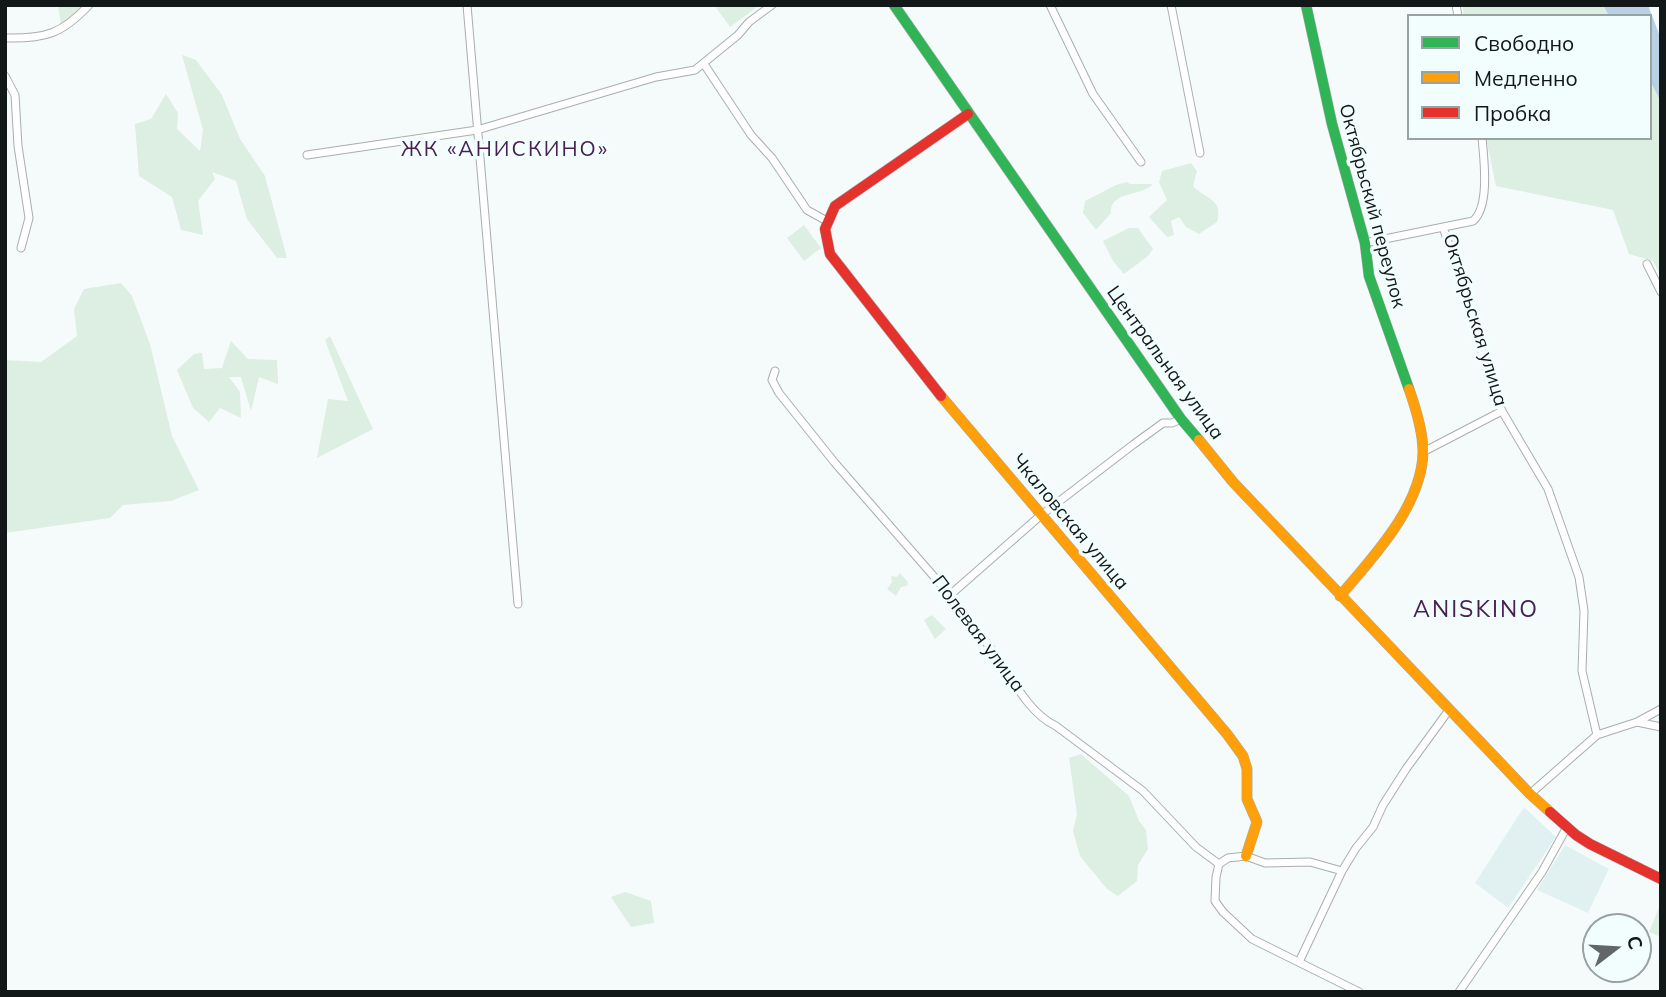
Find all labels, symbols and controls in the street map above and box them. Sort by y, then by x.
legend [1407,14,1652,140]
text: Свободно [1474,30,1574,56]
text: Медленно [1474,65,1578,91]
text: Пробка [1474,100,1551,126]
street label: Октябрьский переулок [1334,101,1410,311]
district label: ЖК «АНИСКИНО» [403,137,607,163]
street label: Октябрьская улица [1438,231,1512,409]
street label: Центральная улица [1102,282,1228,444]
street label: Чкаловская улица [1007,450,1133,594]
street label: Полевая улица [927,571,1029,697]
district label: ANISKINO [1414,596,1538,624]
north arrow [1582,913,1652,983]
text: С [1622,933,1649,952]

